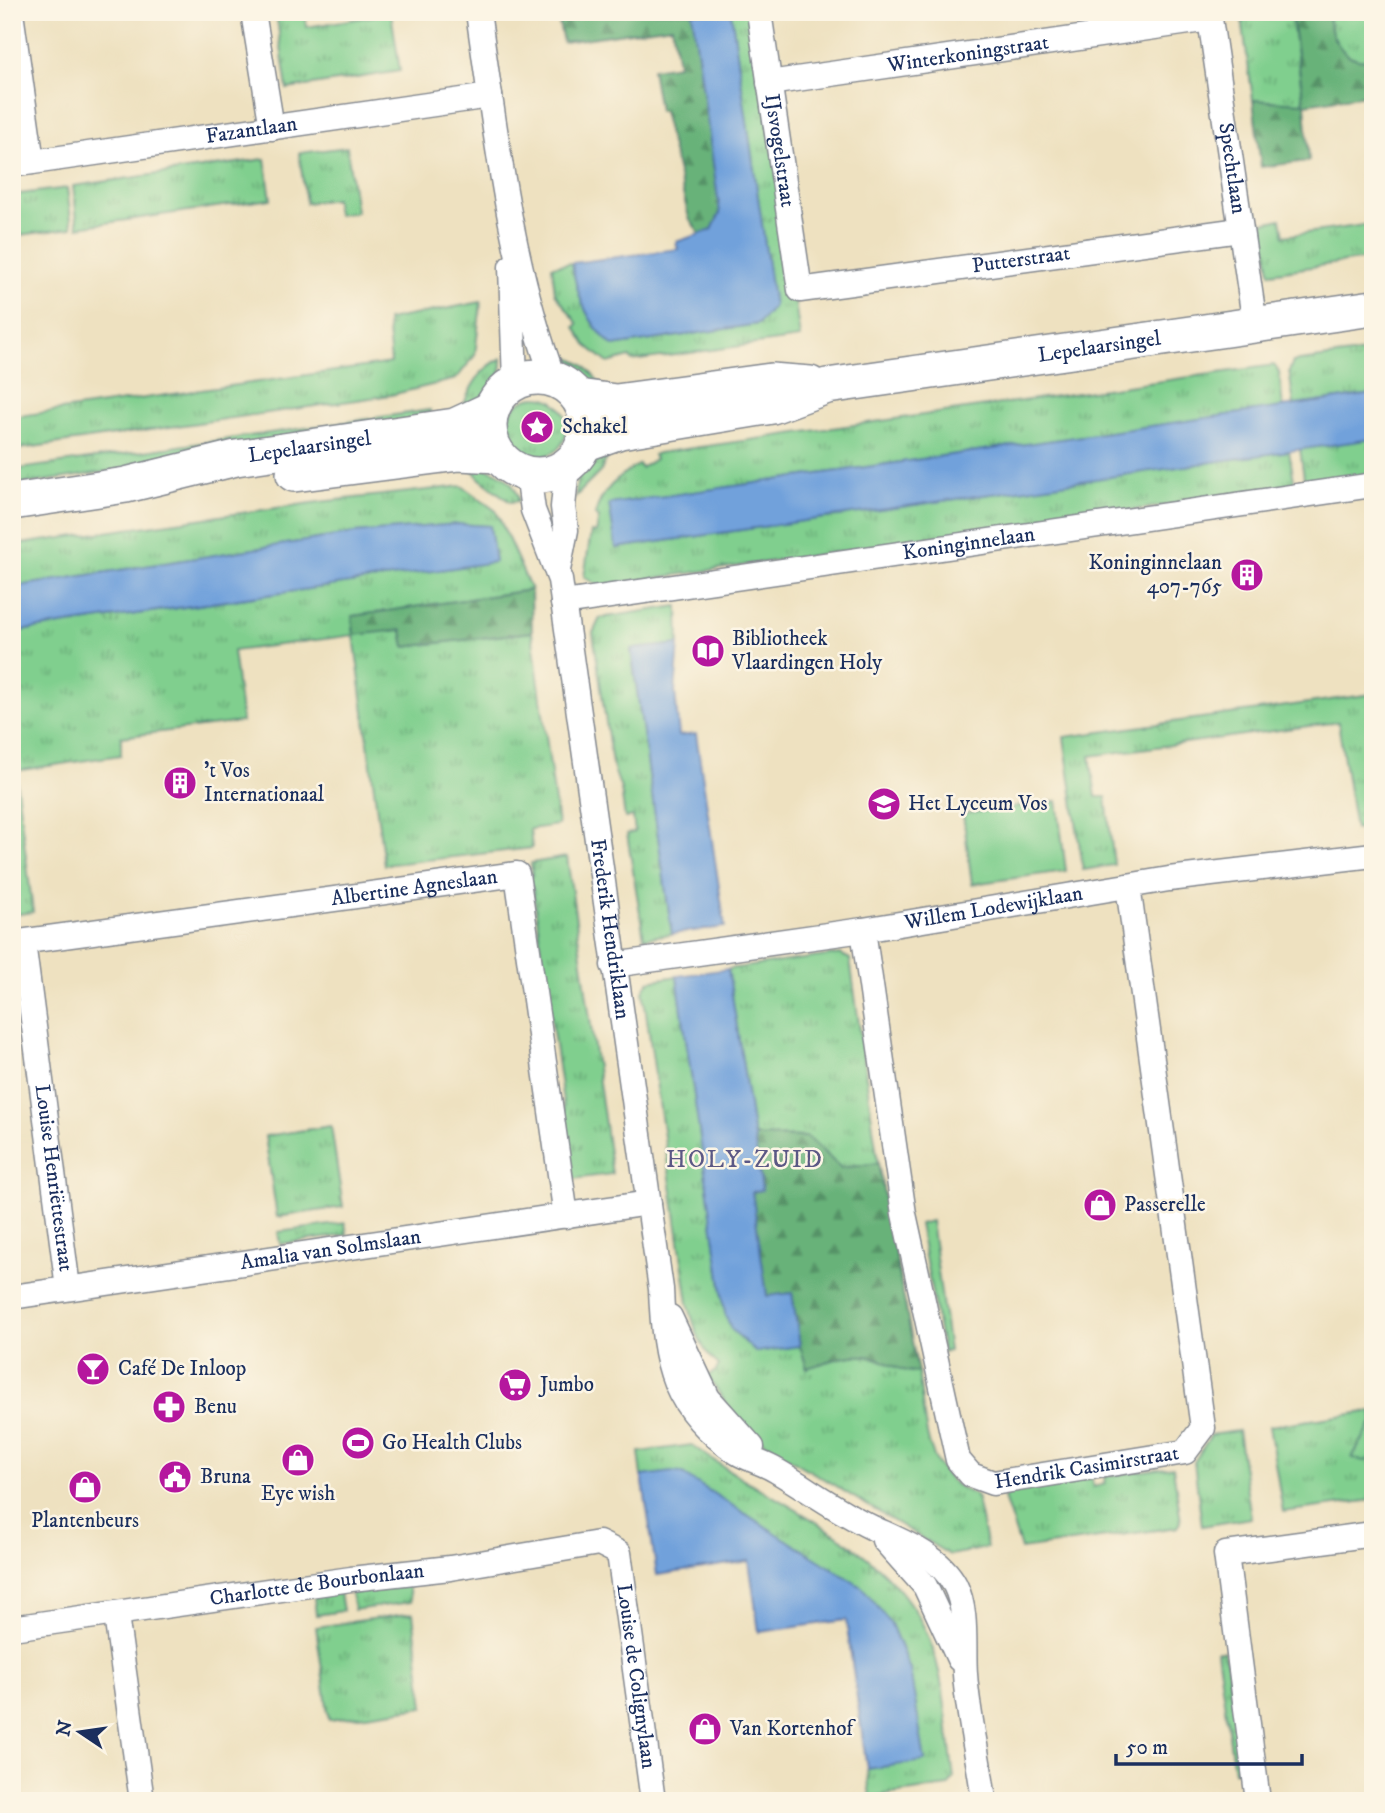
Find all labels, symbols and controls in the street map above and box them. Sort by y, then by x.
street label: Winterkoningstraat [884,30,1051,79]
street label: IJsvogelstraat [758,92,801,209]
street label: Fazantlaan [204,111,299,150]
street label: Spechtlaan [1212,121,1252,216]
street label: Putterstraat [970,240,1072,279]
street label: Lepelaarsingel [1036,325,1163,369]
place icon: Schakel [518,408,556,446]
place label: Schakel [562,414,628,440]
street label: Lepelaarsingel [247,425,373,469]
street label: Koninginnelaan [901,521,1037,566]
place label: Koninginnelaan 407-765 [1089,550,1222,600]
building icon: Koninginnelaan 407-765 [1228,556,1266,594]
place label: Bibliotheek Vlaardingen Holy [731,626,883,676]
library icon: Bibliotheek Vlaardingen Holy [689,632,727,670]
place label: 't Vos Internationaal [204,758,325,808]
building icon: 't Vos Internationaal [161,764,199,802]
school or university icon: Het Lyceum Vos [865,785,903,823]
place label: Het Lyceum Vos [908,791,1048,817]
street label: Frederik Hendriklaan [584,837,635,1021]
street label: Albertine Agneslaan [329,864,499,912]
street label: Willem Lodewijklaan [902,881,1085,936]
street label: Louise Henriëttestraat [29,1083,79,1273]
district label: HOLY-ZUID [666,1145,824,1175]
shop icon: Passerelle [1081,1186,1119,1224]
place label: Passerelle [1124,1192,1206,1218]
street label: Amalia van Solmslaan [238,1224,423,1276]
bar icon: Café De Inloop [74,1350,112,1388]
place label: Café De Inloop [118,1356,246,1382]
supermarket icon: Jumbo [496,1366,534,1404]
place label: Jumbo [538,1372,594,1398]
pharmacy icon: Benu [150,1388,188,1426]
place label: Benu [194,1394,237,1420]
sports icon: Go Health Clubs [339,1424,377,1462]
place label: Go Health Clubs [382,1430,522,1456]
street label: Hendrik Casimirstraat [993,1440,1181,1496]
shop icon: Eye wish [279,1441,317,1479]
public building icon: Bruna [156,1458,194,1496]
place label: Bruna [200,1464,251,1490]
shop icon: Plantenbeurs [66,1468,104,1506]
place label: Eye wish [261,1481,335,1507]
place label: Plantenbeurs [31,1508,139,1534]
street label: Charlotte de Bourbonlaan [208,1558,426,1612]
street label: Louise de Colignylaan [610,1582,661,1770]
north arrow [46,1698,116,1768]
shop icon: Van Kortenhof [686,1710,724,1748]
place label: Van Kortenhof [729,1716,856,1742]
text: N [52,1718,78,1739]
scale bar [1116,1722,1301,1766]
text: 50 m [1126,1735,1168,1761]

